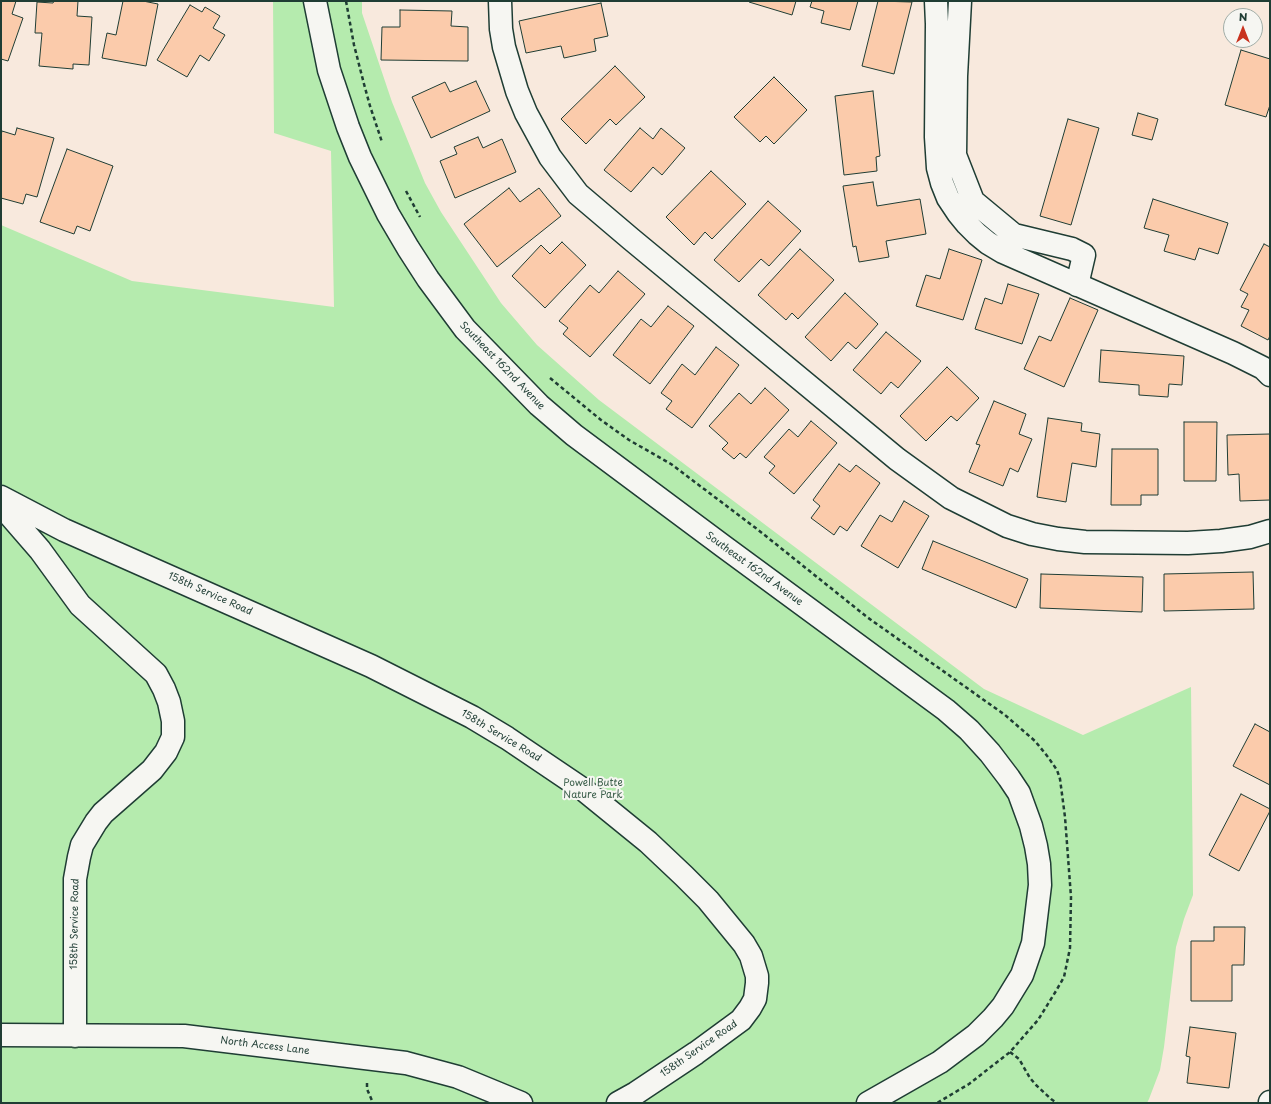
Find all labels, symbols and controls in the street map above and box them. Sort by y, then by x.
north arrow [1223,8,1263,48]
text: N [1239,8,1247,25]
street label: Southeast 162nd Avenue [457,320,547,412]
street label: Southeast 162nd Avenue [703,530,805,608]
street label: 158th Service Road [166,570,254,618]
street label: 158th Service Road [459,707,543,765]
park label: Powell Butte Nature Park [563,777,623,800]
street label: 158th Service Road [68,878,82,970]
street label: 158th Service Road [658,1018,740,1080]
street label: North Access Lane [220,1035,310,1057]

